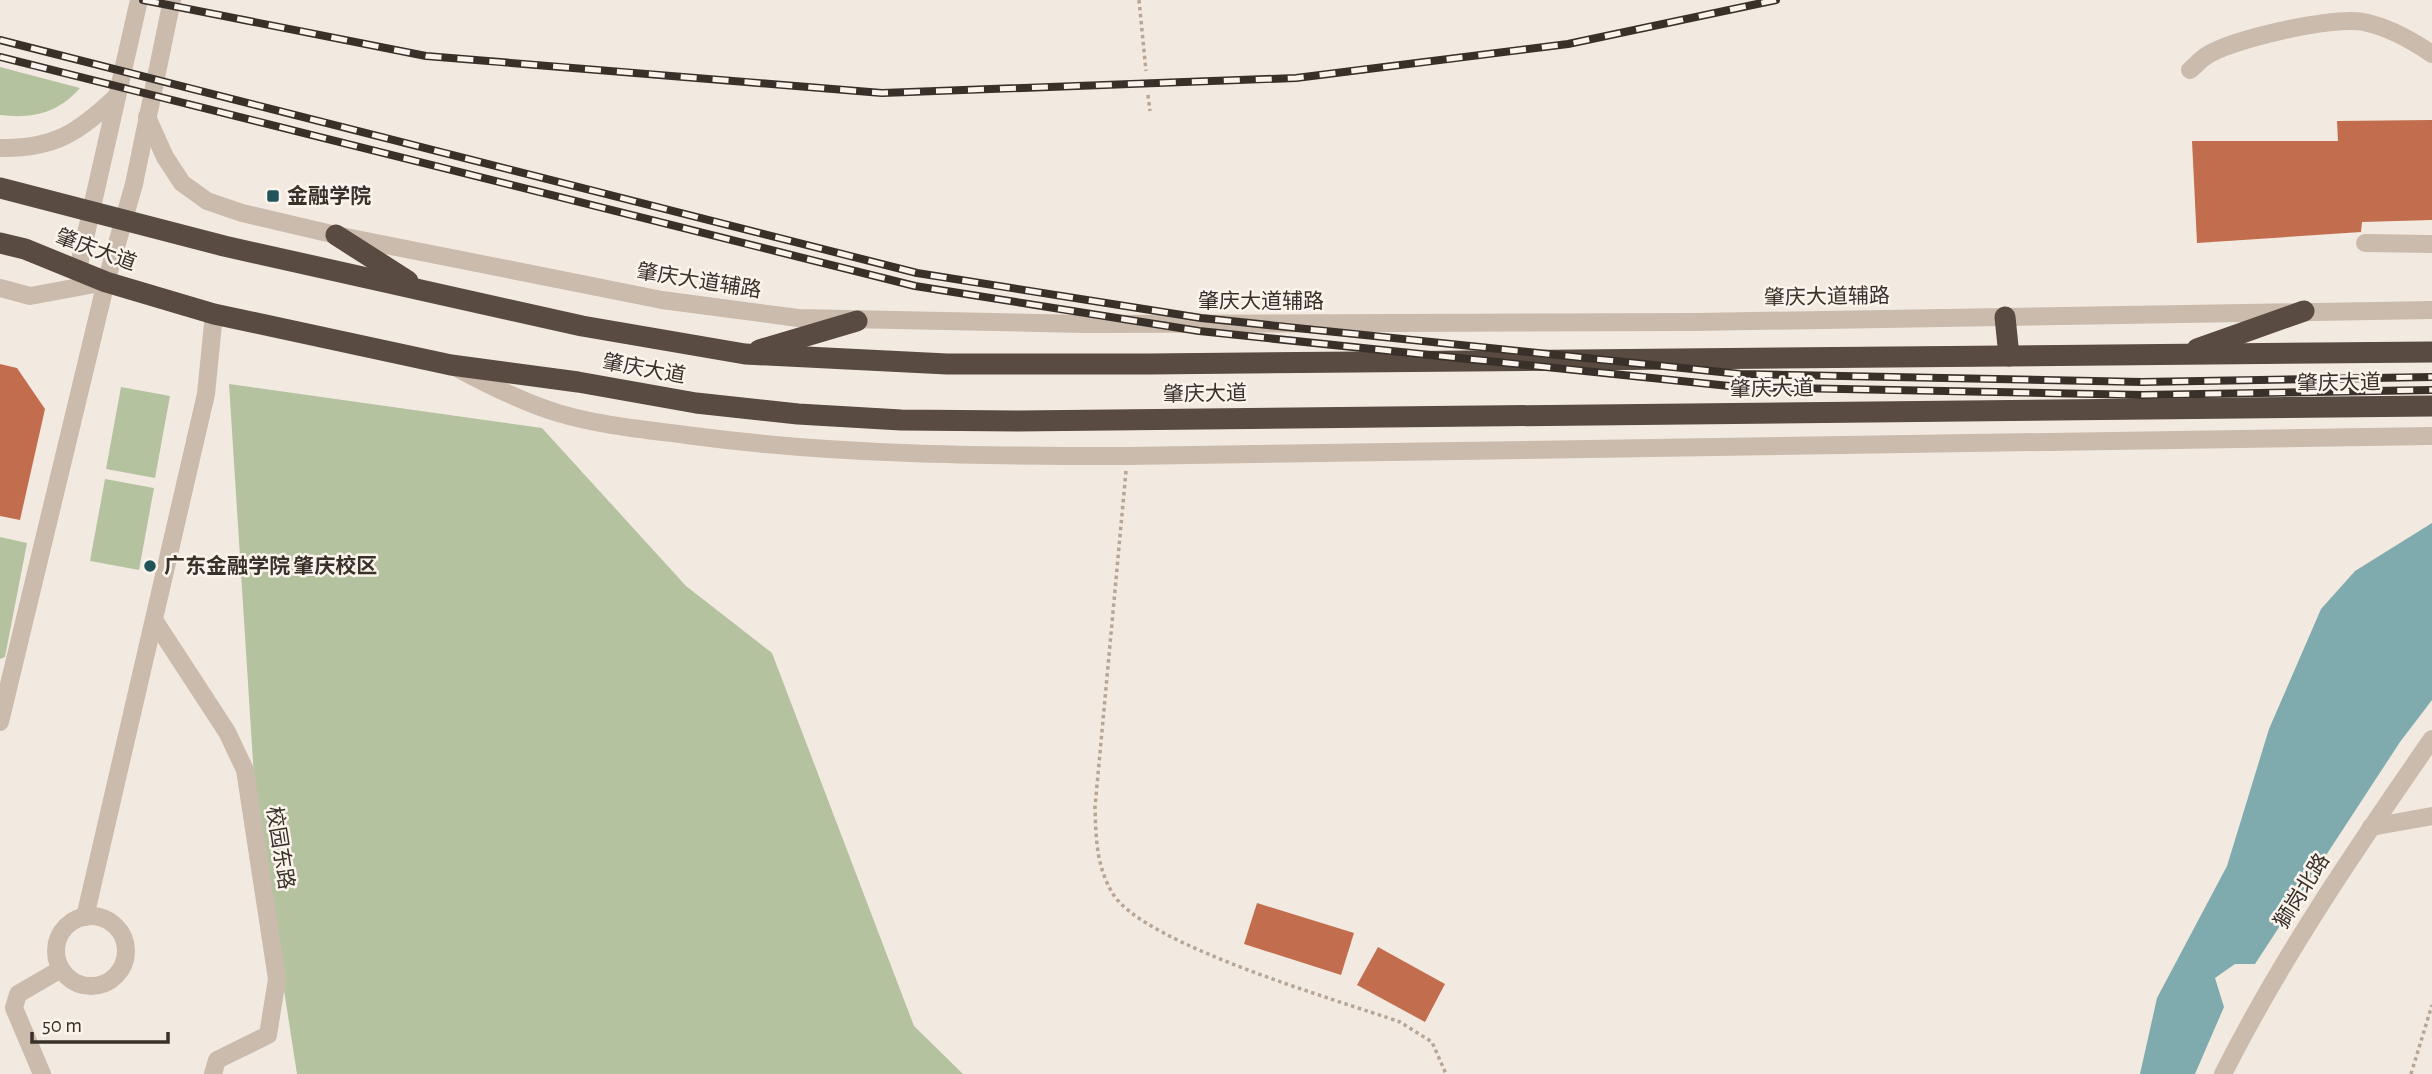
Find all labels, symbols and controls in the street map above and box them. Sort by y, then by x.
place label: 金融学院 [287,184,371,207]
marker: 金融学院 [265,188,281,204]
street label: 肇庆大道 [53,225,139,274]
street label: 肇庆大道辅路 [635,260,763,301]
street label: 肇庆大道辅路 [1764,284,1890,309]
street label: 肇庆大道辅路 [1198,290,1324,312]
street label: 肇庆大道 [601,350,687,387]
street label: 肇庆大道 [2297,371,2381,394]
street label: 肇庆大道 [1730,377,1814,400]
street label: 肇庆大道 [1163,382,1247,405]
place label: 广东金融学院 肇庆校区 [164,554,377,577]
marker: 广东金融学院 肇庆校区 [142,558,158,574]
street label: 校园东路 [263,805,298,891]
street label: 獅岗北路 [2270,849,2333,932]
scale bar [32,1000,168,1044]
text: 50 m [42,1015,82,1036]

